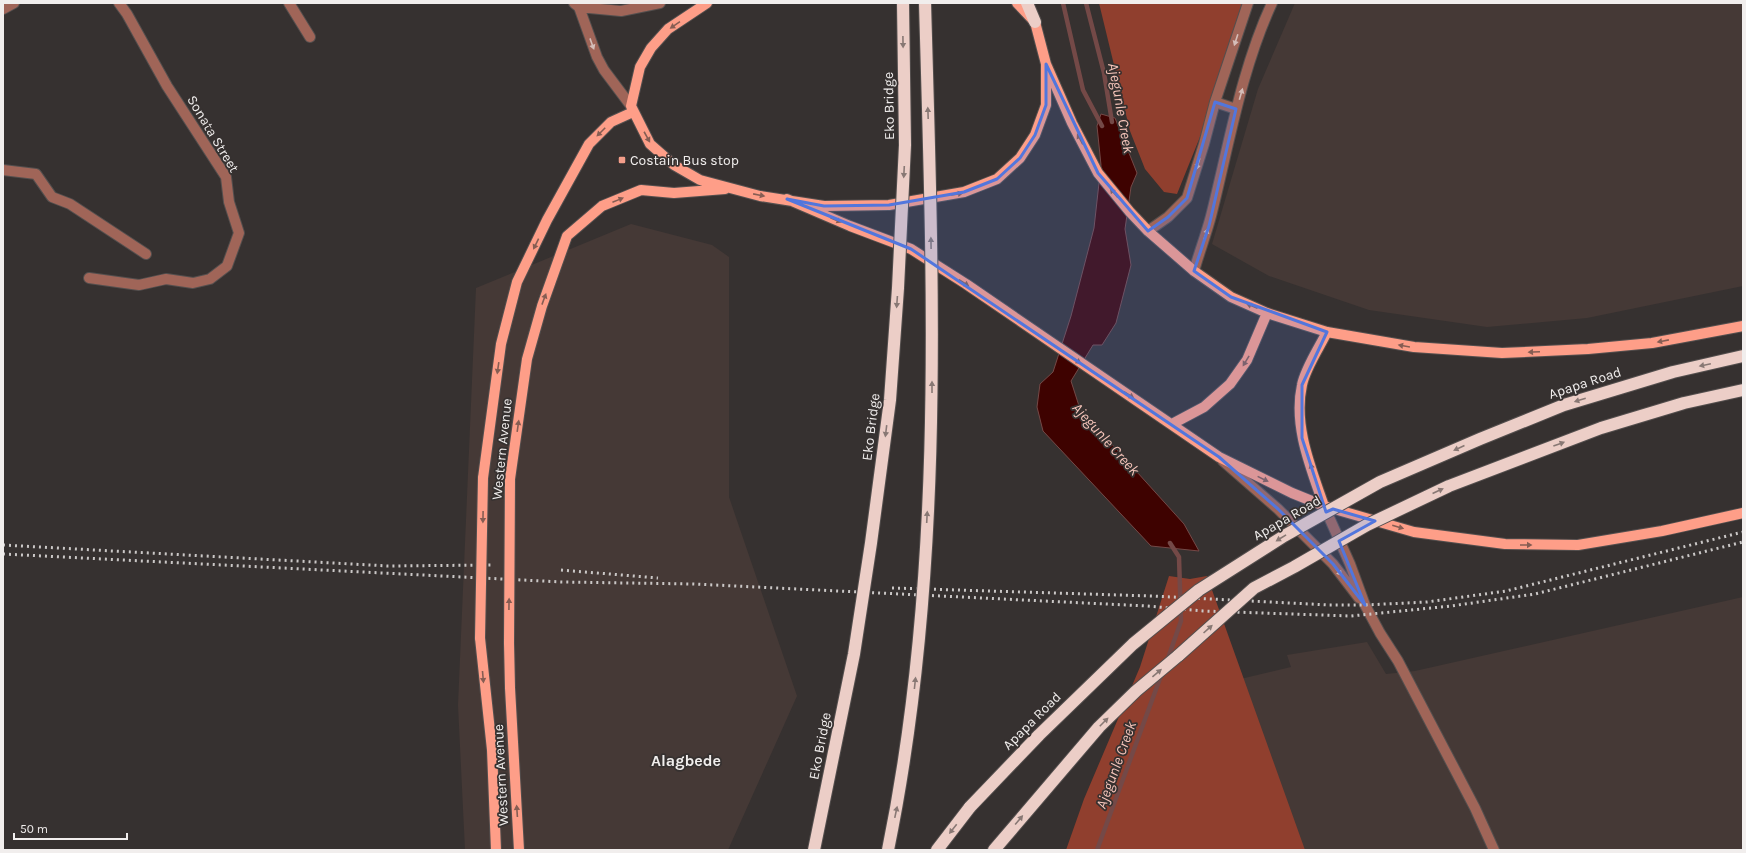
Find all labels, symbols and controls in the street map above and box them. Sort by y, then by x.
one-way arrow [669,21,680,29]
one-way arrow [1232,34,1238,46]
one-way arrow [900,36,906,49]
one-way arrow [589,38,595,50]
water label: Ajegunle Creek [1104,61,1138,155]
street label: Eko Bridge [880,72,898,140]
one-way arrow [1238,88,1244,101]
street label: Sonata Street [183,92,243,176]
one-way arrow [925,106,931,119]
one-way arrow [596,127,606,137]
one-way arrow [643,131,650,143]
one-way arrow [1077,133,1083,145]
place label: Costain Bus stop [630,152,739,169]
marker: Costain Bus stop [617,155,627,165]
one-way arrow [1195,159,1201,171]
one-way arrow [900,166,907,178]
one-way arrow [1110,187,1119,198]
one-way arrow [951,190,963,196]
one-way arrow [753,192,765,198]
one-way arrow [612,196,624,202]
one-way arrow [830,217,841,223]
one-way arrow [1203,228,1209,240]
one-way arrow [928,236,934,249]
one-way arrow [533,238,539,250]
one-way arrow [959,279,969,287]
one-way arrow [542,293,548,305]
one-way arrow [894,296,901,308]
one-way arrow [1246,303,1258,310]
one-way arrow [1657,338,1670,344]
one-way arrow [1398,343,1410,349]
one-way arrow [1527,349,1540,355]
one-way arrow [1242,355,1249,367]
one-way arrow [1071,356,1081,364]
one-way arrow [495,362,501,374]
one-way arrow [1699,362,1711,368]
street label: Apapa Road [1547,363,1623,403]
one-way arrow [929,380,935,393]
street label: Eko Bridge [858,392,884,462]
one-way arrow [1123,392,1134,399]
street label: Western Avenue [488,397,516,501]
one-way arrow [1574,397,1586,403]
water label: Ajegunle Creek [1069,399,1144,479]
one-way arrow [515,420,521,432]
one-way arrow [883,425,889,437]
one-way arrow [1553,440,1565,446]
one-way arrow [1453,445,1465,451]
one-way arrow [1308,462,1314,475]
one-way arrow [1257,475,1268,482]
one-way arrow [1432,488,1443,494]
street label: Apapa Road [1250,492,1324,544]
one-way arrow [924,510,930,523]
one-way arrow [480,511,486,524]
one-way arrow [1392,524,1404,530]
one-way arrow [1276,534,1286,542]
one-way arrow [1520,542,1533,548]
one-way arrow [1333,565,1342,576]
one-way arrow [506,597,512,610]
one-way arrow [1203,625,1212,634]
one-way arrow [1152,668,1163,677]
one-way arrow [480,671,487,683]
one-way arrow [911,677,918,689]
street label: Apapa Road [999,688,1065,754]
street label: Eko Bridge [805,711,835,781]
one-way arrow [1099,717,1109,727]
water label: Ajegunle Creek [1092,718,1140,811]
street label: Western Avenue [490,724,512,826]
district label: Alagbede [651,751,721,770]
one-way arrow [514,804,520,817]
one-way arrow [893,806,899,818]
scale bar [14,815,127,841]
one-way arrow [1014,815,1023,825]
text: 50 m [20,822,48,836]
one-way arrow [949,823,958,834]

